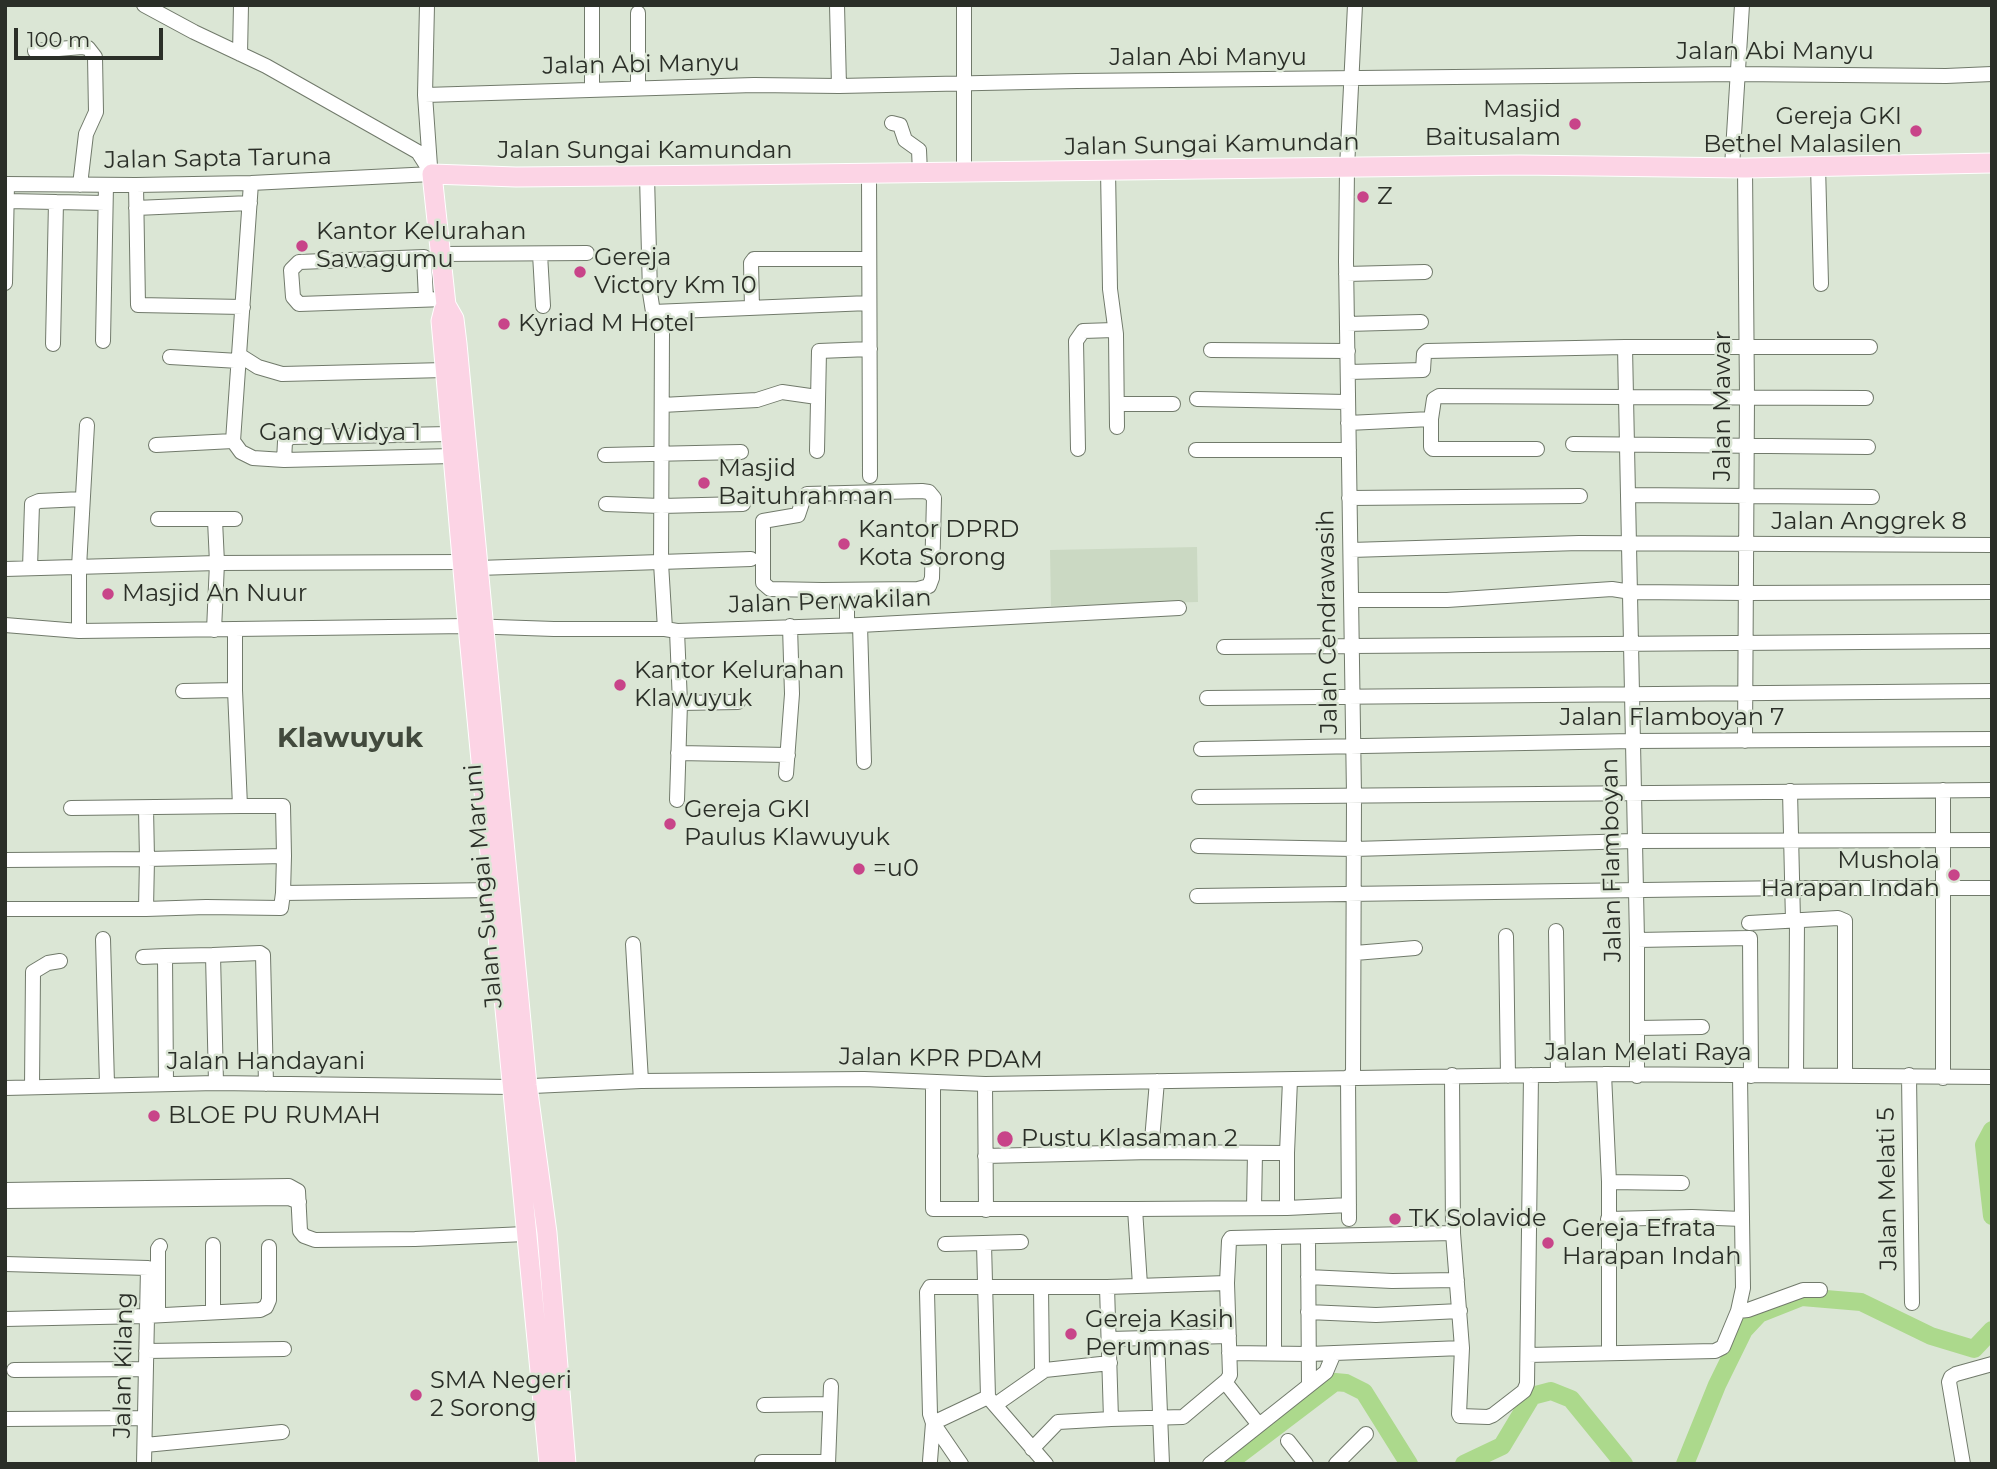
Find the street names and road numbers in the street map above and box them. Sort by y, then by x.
street label: Jalan Abi Manyu [1676,38,1874,66]
street label: Jalan Abi Manyu [1109,44,1307,72]
street label: Jalan Abi Manyu [542,49,740,81]
street label: Jalan Sungai Kamundan [1064,128,1360,162]
street label: Jalan Sungai Kamundan [497,137,793,165]
street label: Jalan Sapta Taruna [104,143,332,175]
street label: Jalan Mawar [1709,331,1737,481]
street label: Gang Widya 1 [259,419,421,447]
street label: Jalan Anggrek 8 [1771,508,1967,536]
street label: Jalan Cendrawasih [1312,510,1344,734]
street label: Jalan Perwakilan [728,584,932,620]
street label: Jalan Flamboyan 7 [1560,704,1784,732]
street label: Jalan Flamboyan [1596,758,1628,962]
street label: Jalan Sungai Maruni [459,763,509,1009]
street label: Jalan Melati Raya [1544,1039,1752,1067]
street label: Jalan KPR PDAM [839,1043,1043,1075]
street label: Jalan Handayani [167,1048,365,1076]
street label: Jalan Melati 5 [1872,1107,1904,1271]
street label: Jalan Kilang [108,1292,140,1438]

